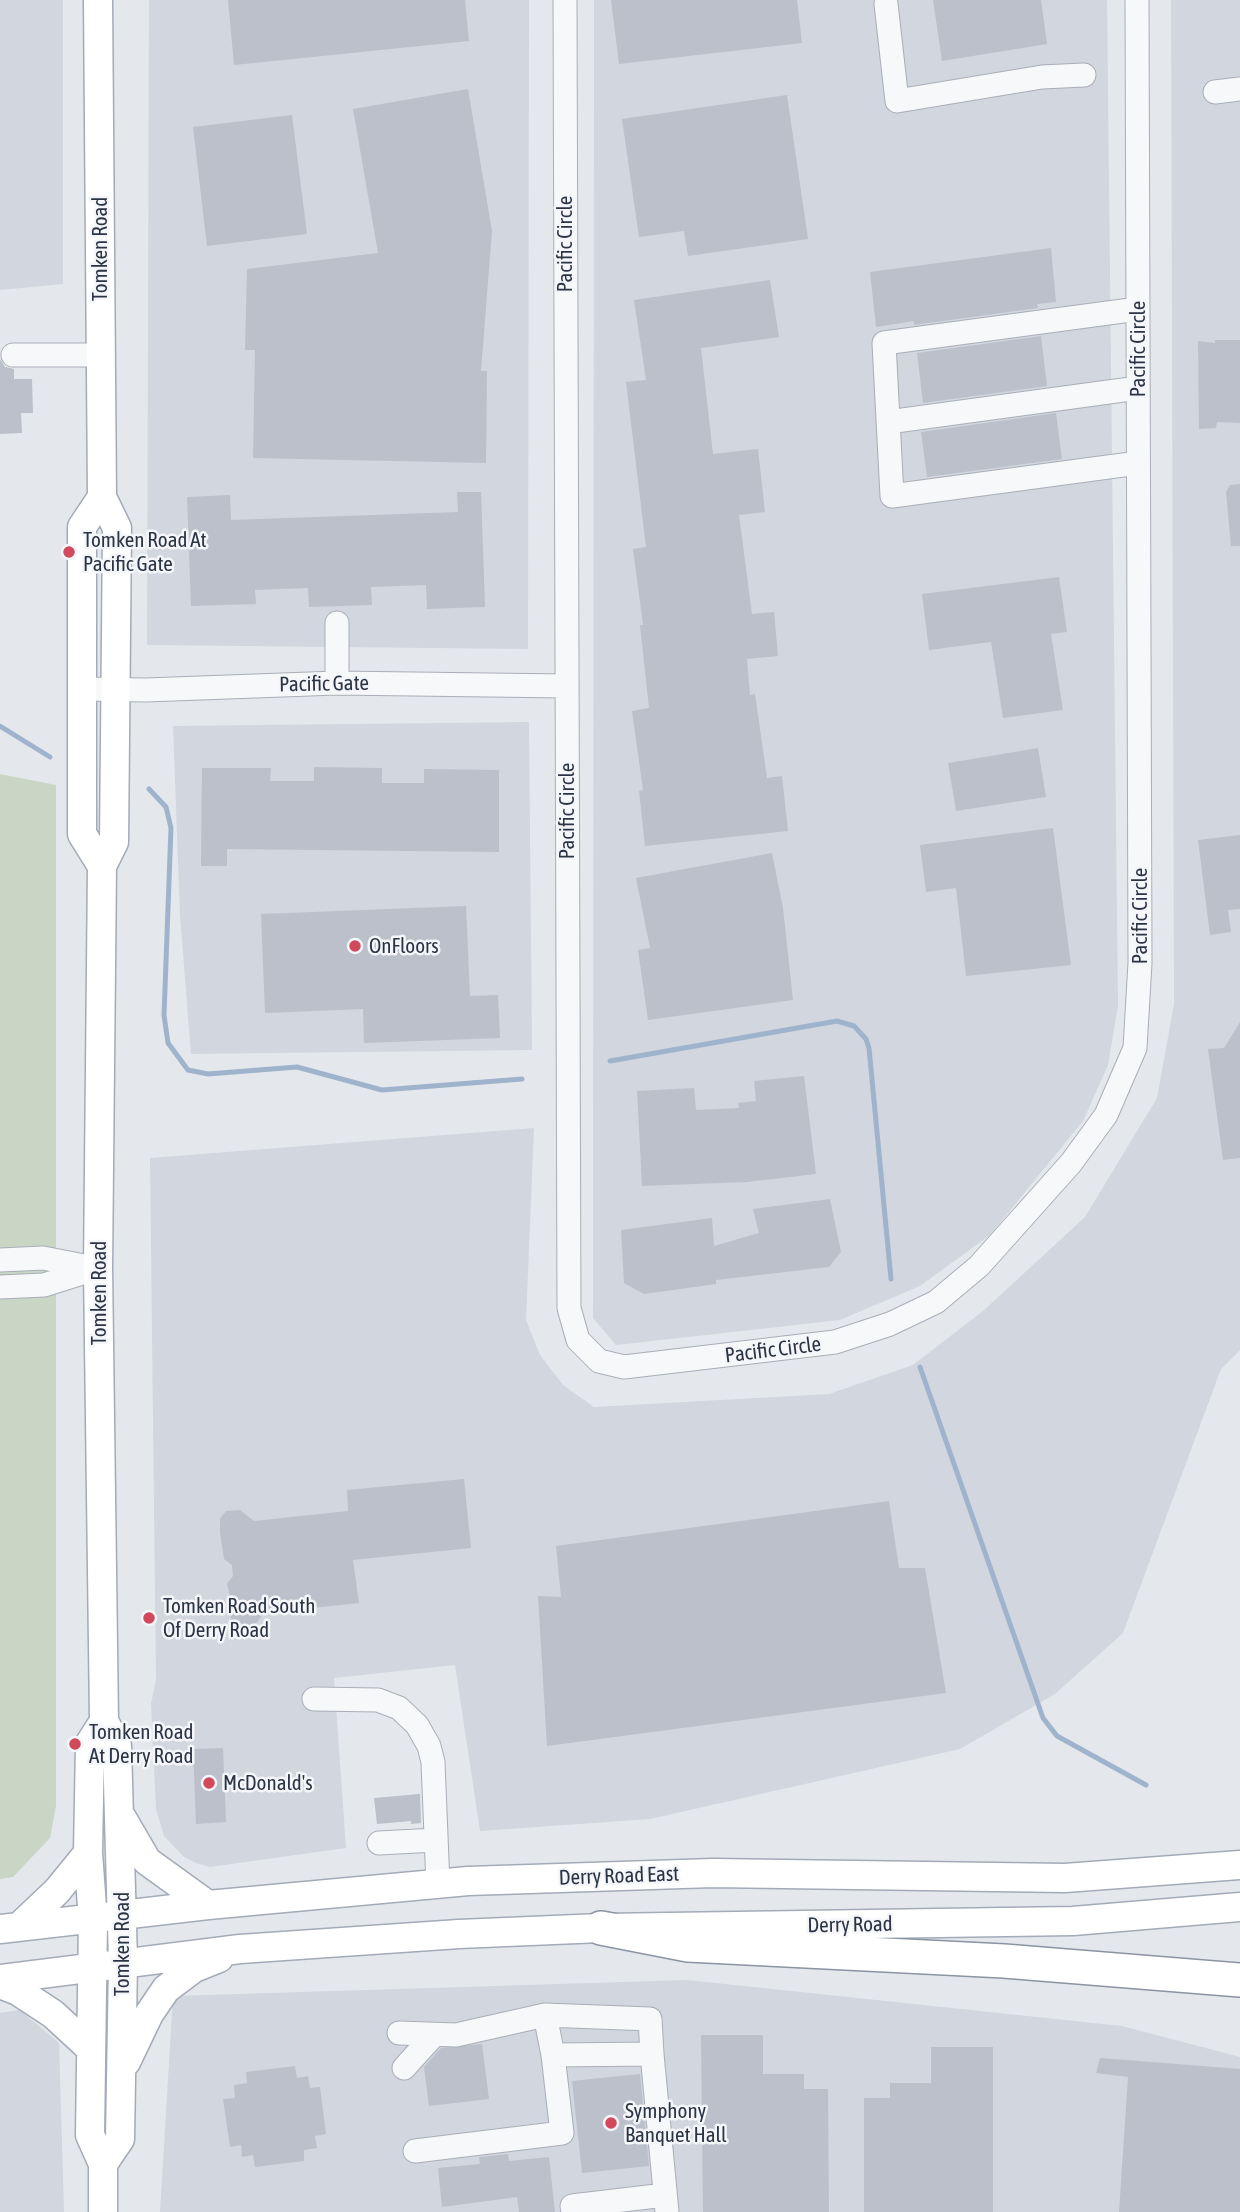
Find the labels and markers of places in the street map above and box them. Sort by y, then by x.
place label: Tomken Road At Pacific Gate [83,527,207,577]
marker: Tomken Road At Pacific Gate [61,544,77,560]
place label: OnFloors [369,933,439,959]
marker: OnFloors [347,938,363,954]
place label: Tomken Road South Of Derry Road [163,1593,315,1643]
marker: Tomken Road South Of Derry Road [141,1610,157,1626]
place label: Tomken Road At Derry Road [89,1719,194,1769]
marker: Tomken Road At Derry Road [67,1736,83,1752]
place label: McDonald's [223,1770,313,1796]
marker: McDonald's [201,1775,217,1791]
place label: Symphony Banquet Hall [625,2098,727,2148]
marker: Symphony Banquet Hall [603,2115,619,2131]

